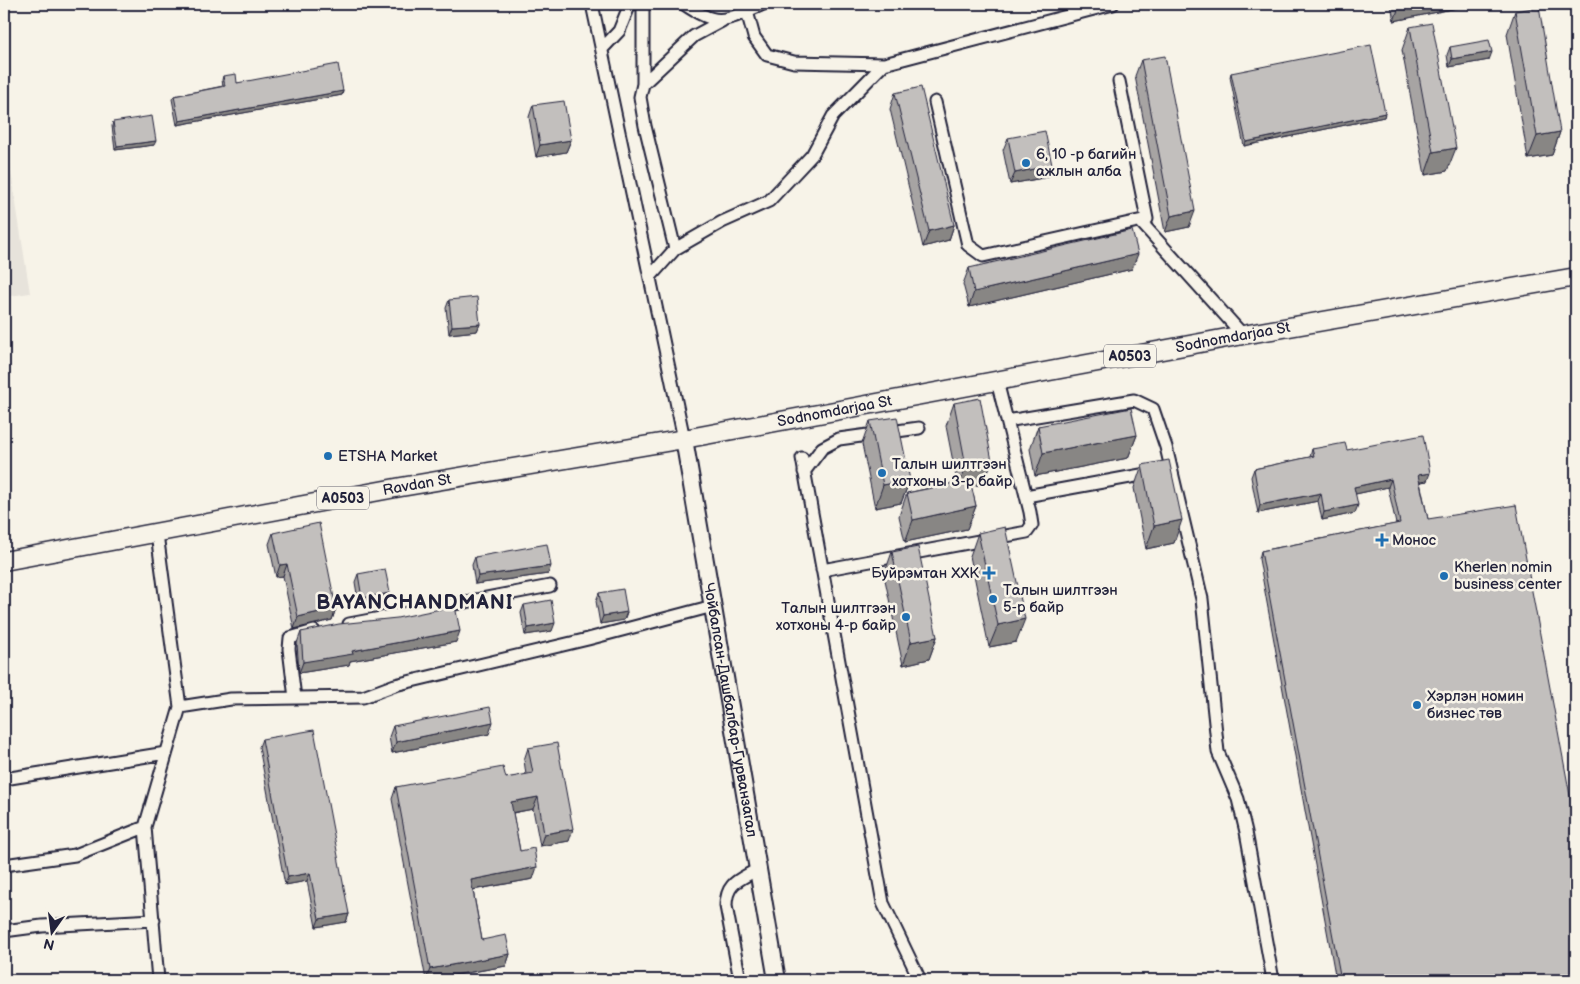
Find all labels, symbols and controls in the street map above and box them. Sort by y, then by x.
place label: 6, 10 -р багийн ажлын алба [1036,145,1136,181]
marker: 6, 10 -р багийн ажлын алба [1020,157,1032,169]
street label: Sodnomdarjaa St [1174,318,1292,357]
road number: A0503 [1104,344,1156,368]
street label: Sodnomdarjaa St [776,391,894,431]
place label: ETSHA Market [338,447,438,466]
marker: ETSHA Market [322,450,334,462]
place label: Талын шилтгээн хотхоны 3-р байр [892,455,1013,491]
marker: Талын шилтгээн хотхоны 3-р байр [876,467,888,479]
street label: Ravdan St [381,470,453,500]
road number: A0503 [317,486,369,509]
place label: Монос [1392,531,1437,550]
marker: Монос [1376,534,1388,546]
place label: Kherlen nomin business center [1454,558,1562,594]
place label: Буйрэмтан ХХК [871,564,979,583]
marker: Буйрэмтан ХХК [983,567,995,579]
marker: Kherlen nomin business center [1438,570,1450,582]
street label: Чойбалсан-Дашбалбар-Гурванзагал [699,581,761,839]
place label: Талын шилтгээн 5-р байр [1003,581,1118,617]
district label: BAYANCHANDMANI [316,591,514,615]
marker: Талын шилтгээн 5-р байр [987,593,999,605]
place label: Талын шилтгээн хотхоны 4-р байр [776,599,897,635]
marker: Талын шилтгээн хотхоны 4-р байр [900,611,912,623]
place label: Хэрлэн номин бизнес төв [1427,687,1524,723]
marker: Хэрлэн номин бизнес төв [1411,699,1423,711]
north arrow [28,906,78,956]
text: N [42,935,56,954]

